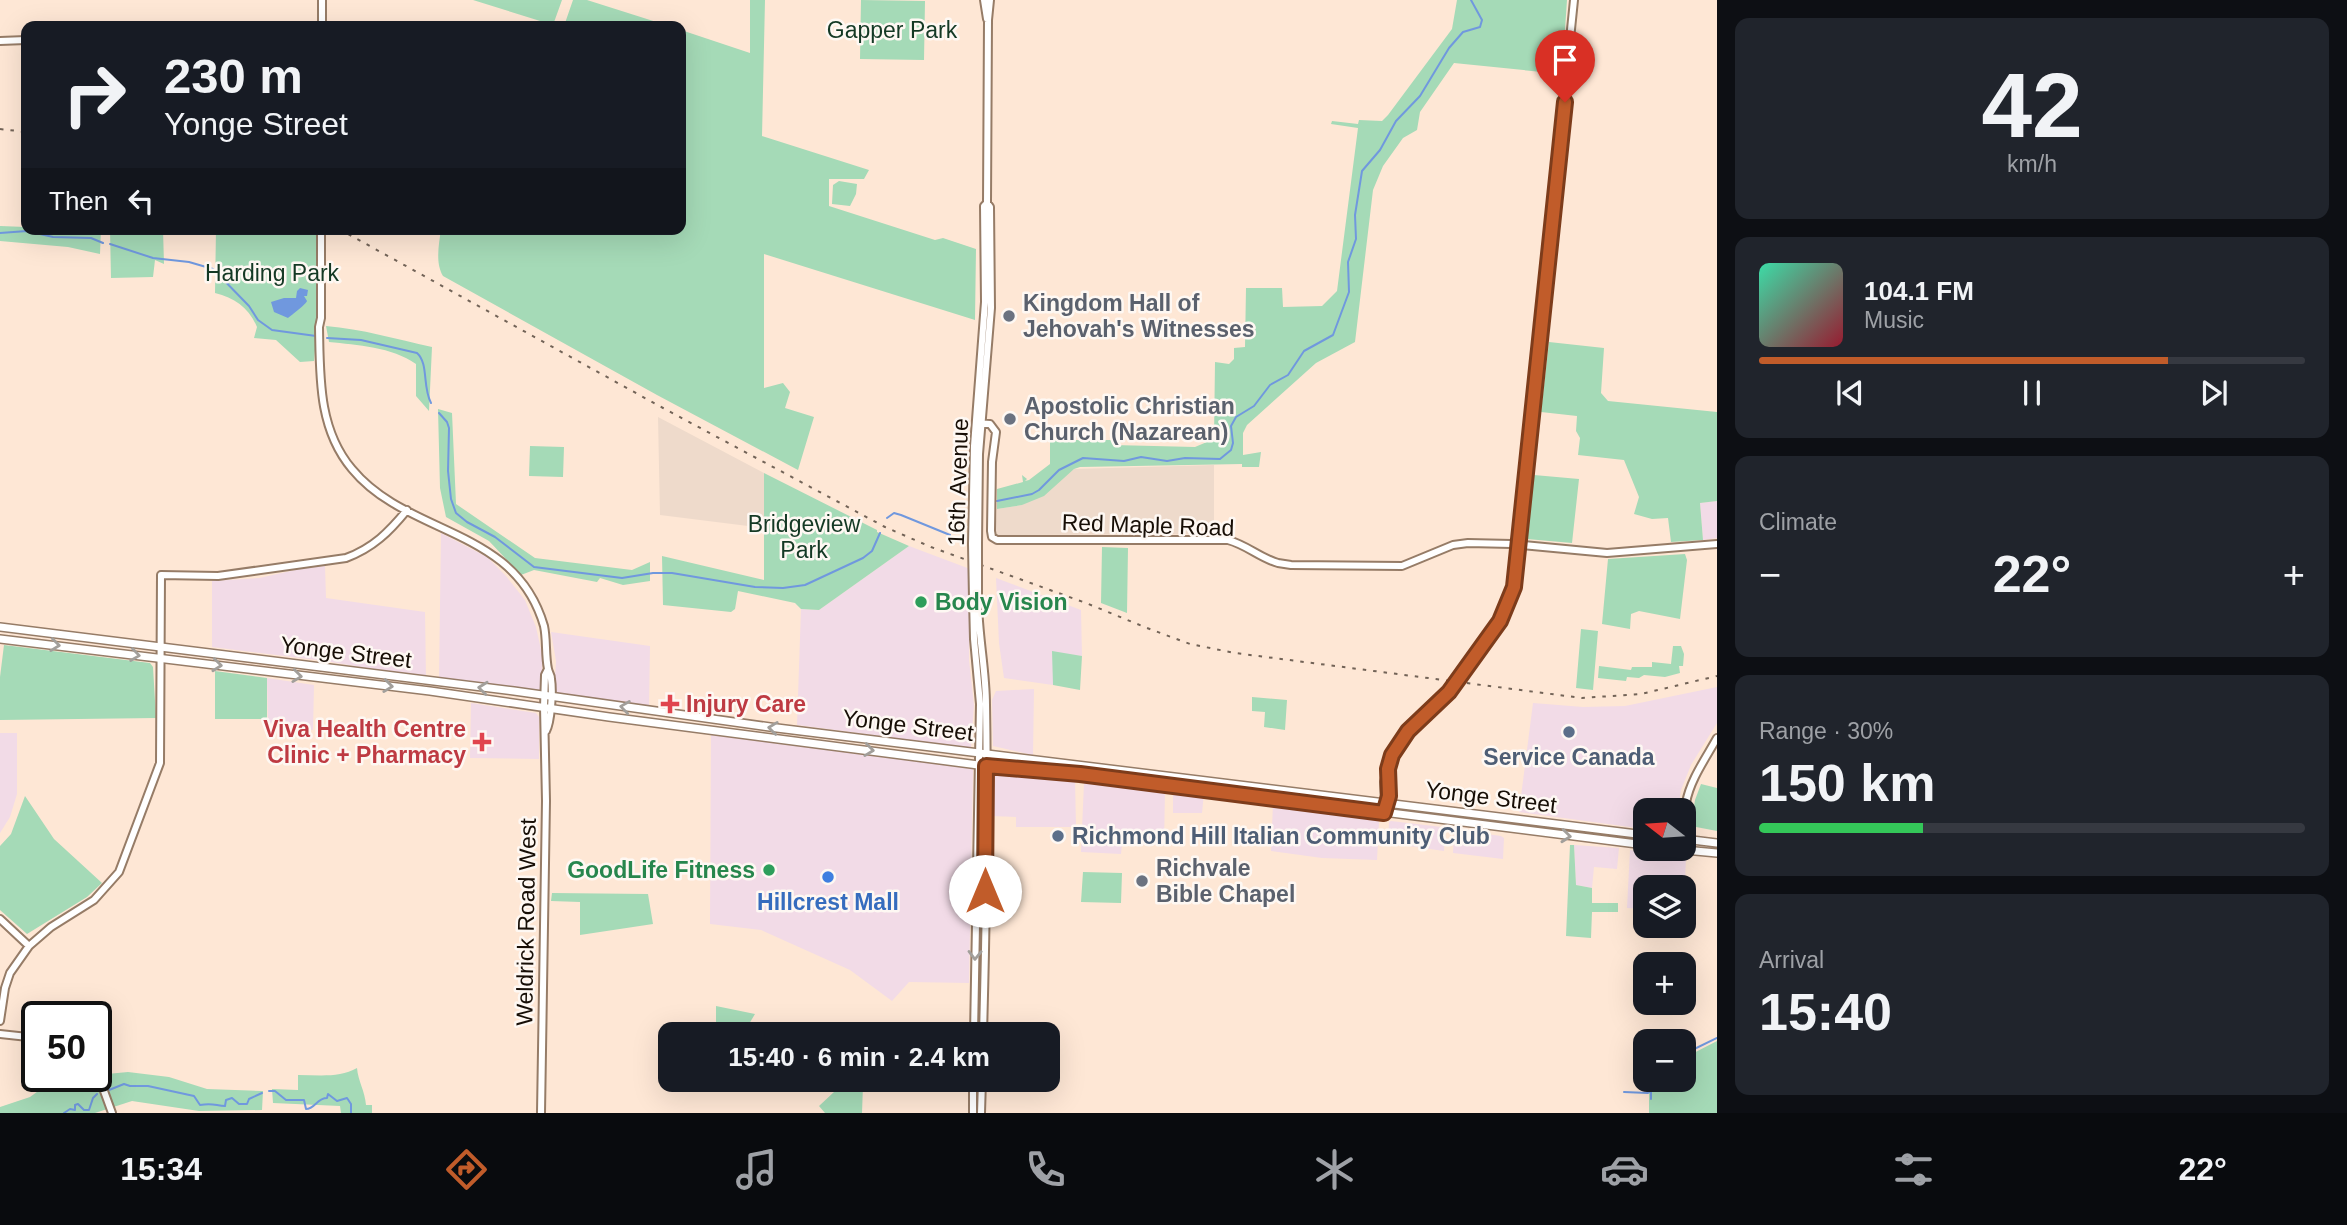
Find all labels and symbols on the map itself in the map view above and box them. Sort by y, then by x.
park label: Gapper Park [827,17,958,43]
pin [1535,30,1595,102]
park label: Harding Park [205,260,340,286]
place label: Kingdom Hall of Jehovah's Witnesses [1023,290,1255,342]
marker: Kingdom Hall of Jehovah's Witnesses [1001,308,1017,324]
place label: Apostolic Christian Church (Nazarean) [1024,393,1235,445]
marker: Apostolic Christian Church (Nazarean) [1002,411,1018,427]
street label: 16th Avenue [943,418,973,546]
street label: Red Maple Road [1061,509,1235,541]
park label: Bridgeview Park [748,511,861,563]
place label: Body Vision [935,589,1068,615]
marker: Body Vision [913,594,929,610]
street label: Yonge Street [279,631,414,673]
one-way arrow [50,637,61,652]
one-way arrow [129,648,140,663]
one-way arrow [212,658,223,673]
one-way arrow [292,668,303,683]
one-way arrow [382,679,394,694]
one-way arrow [477,681,489,696]
place label: Injury Care [686,691,806,717]
marker: Injury Care [660,694,680,714]
one-way arrow [619,700,631,715]
street label: Yonge Street [841,704,976,746]
place label: Viva Health Centre Clinic + Pharmacy [263,716,466,768]
one-way arrow [767,720,779,735]
marker: Service Canada [1561,724,1577,740]
marker: Viva Health Centre Clinic + Pharmacy [472,732,492,752]
one-way arrow [864,743,875,758]
place label: Service Canada [1483,744,1655,770]
street label: Yonge Street [1424,776,1559,818]
north arrow [1633,798,1696,861]
street label: Weldrick Road West [511,817,541,1026]
place label: Richmond Hill Italian Community Club [1072,823,1490,849]
marker: Richmond Hill Italian Community Club [1050,828,1066,844]
one-way arrow [1560,829,1572,844]
position arrow [948,854,1022,928]
place label: Richvale Bible Chapel [1156,855,1295,907]
place label: GoodLife Fitness [567,857,755,883]
marker: GoodLife Fitness [761,862,777,878]
marker: Hillcrest Mall [820,869,836,885]
marker: Richvale Bible Chapel [1134,873,1150,889]
place label: Hillcrest Mall [757,889,899,915]
one-way arrow [967,950,983,961]
speed limit sign: 50 [21,1001,112,1092]

